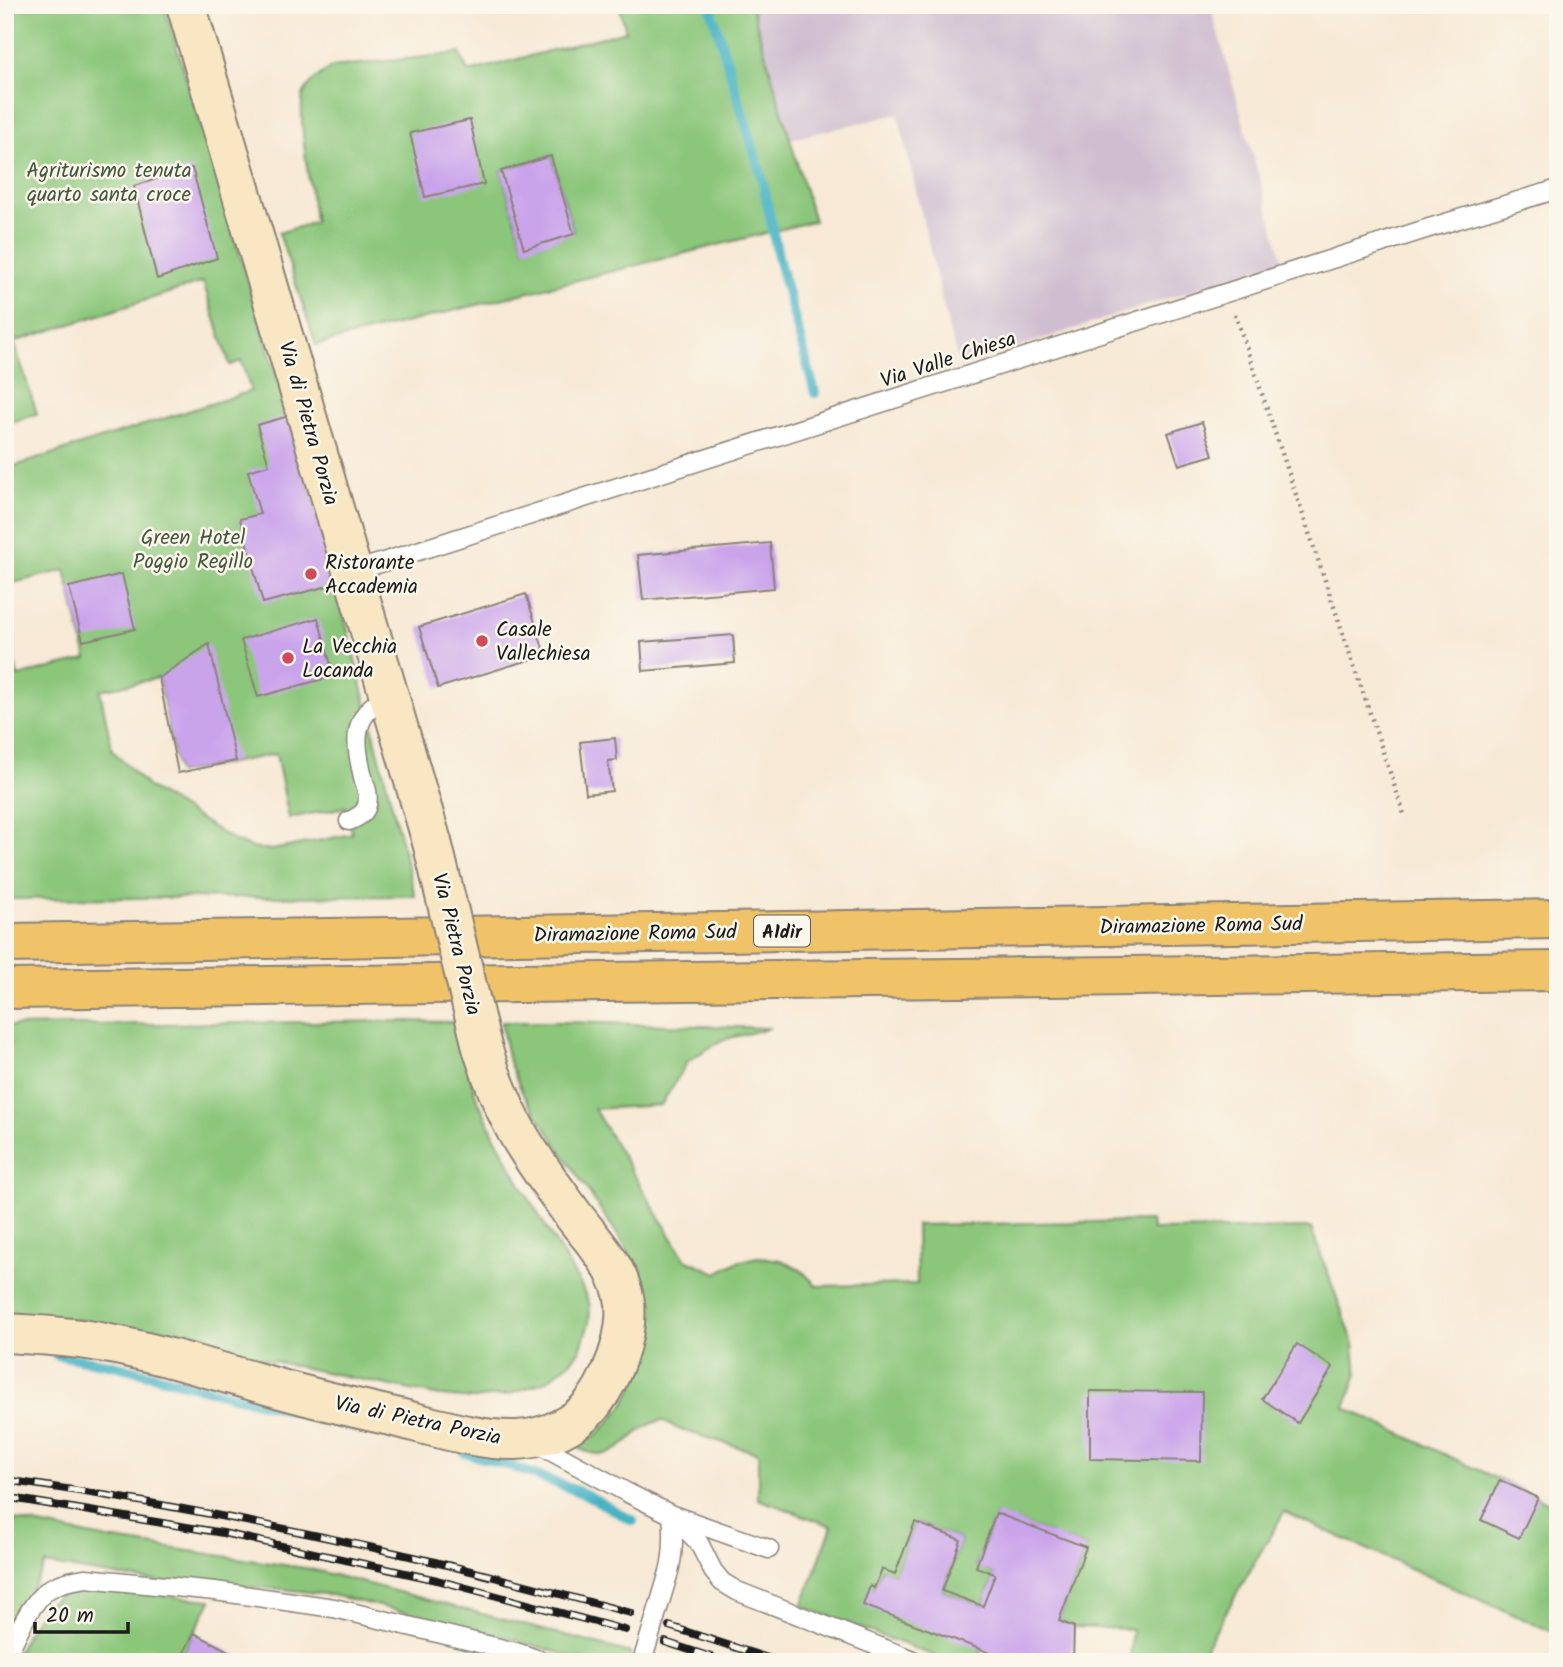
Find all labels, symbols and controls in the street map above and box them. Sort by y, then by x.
park label: Agriturismo tenuta quarto santa croce [26,155,192,212]
street label: Via Valle Chiesa [876,323,1020,398]
street label: Via di Pietra Porzia [268,337,347,509]
park label: Green Hotel Poggio Regillo [133,522,253,579]
place label: Ristorante Accademia [325,547,418,604]
marker: Ristorante Accademia [303,566,319,582]
place label: Casale Vallechiesa [496,614,591,671]
place label: La Vecchia Locanda [302,631,397,688]
marker: Casale Vallechiesa [474,633,490,649]
marker: La Vecchia Locanda [280,650,296,666]
street label: Via Pietra Porzia [422,870,489,1019]
street label: Diramazione Roma Sud [1099,908,1303,945]
street label: Diramazione Roma Sud [533,916,737,953]
road number: A1dir [754,916,810,946]
street label: Via di Pietra Porzia [331,1388,504,1455]
scale bar [35,1590,128,1634]
text: 20 m [46,1600,94,1633]

